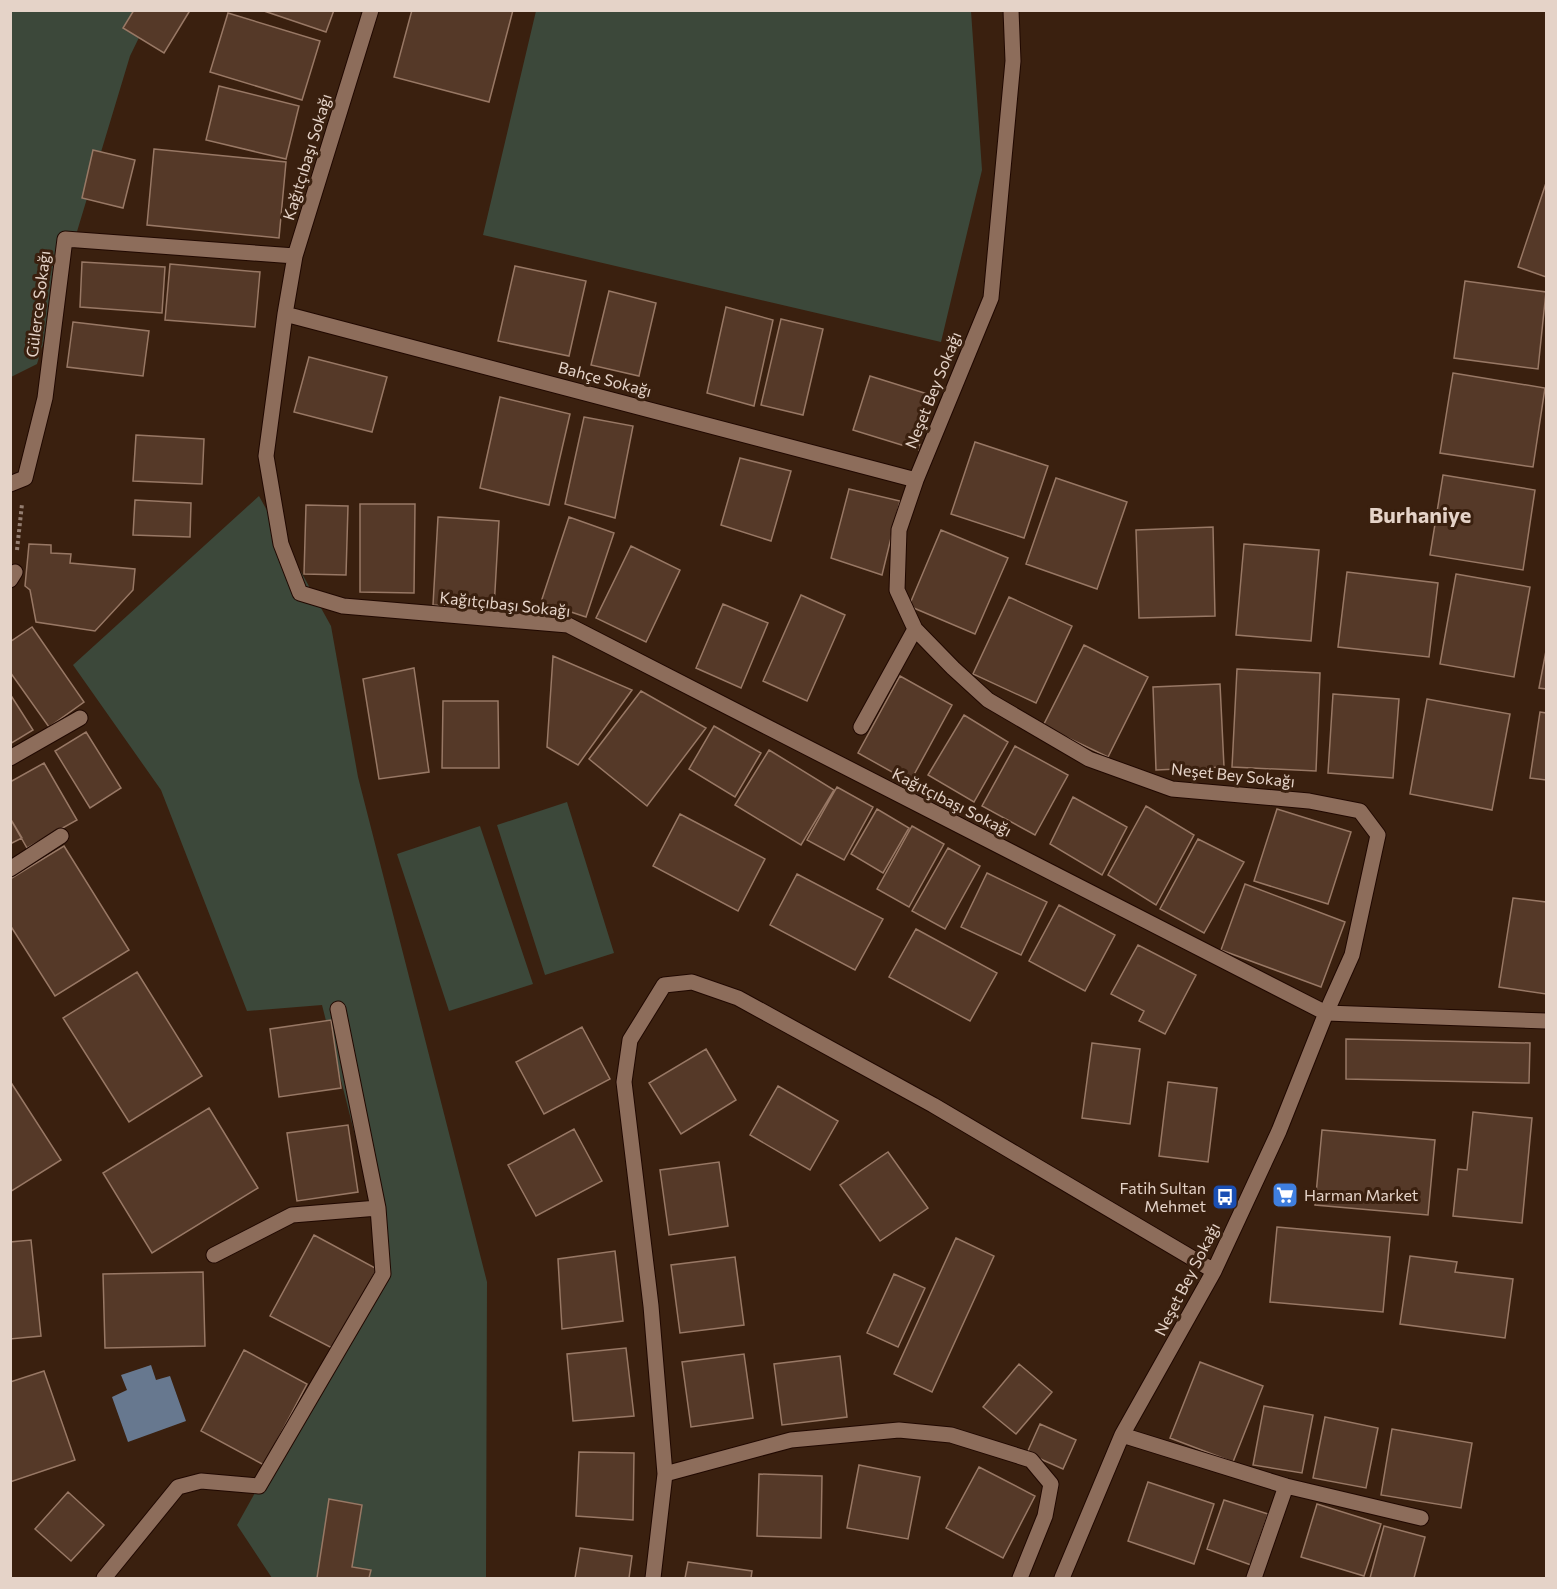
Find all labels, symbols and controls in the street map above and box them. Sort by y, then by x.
street label: Kağıtçıbaşı Sokağı [278,91,335,222]
street label: Gülerce Sokağı [22,249,53,358]
street label: Neşet Bey Sokağı [900,329,965,451]
street label: Bahçe Sokağı [556,357,654,400]
district label: Burhaniye [1369,501,1471,528]
street label: Kağıtçıbaşı Sokağı [439,587,571,620]
street label: Neşet Bey Sokağı [1170,759,1296,790]
street label: Kağıtçıbaşı Sokağı [889,763,1015,840]
place label: Fatih Sultan Mehmet [1119,1178,1206,1215]
supermarket icon: Harman Market [1270,1180,1300,1210]
bus stop icon: Fatih Sultan Mehmet [1210,1182,1240,1212]
place label: Harman Market [1304,1185,1419,1204]
street label: Neşet Bey Sokağı [1150,1219,1223,1339]

